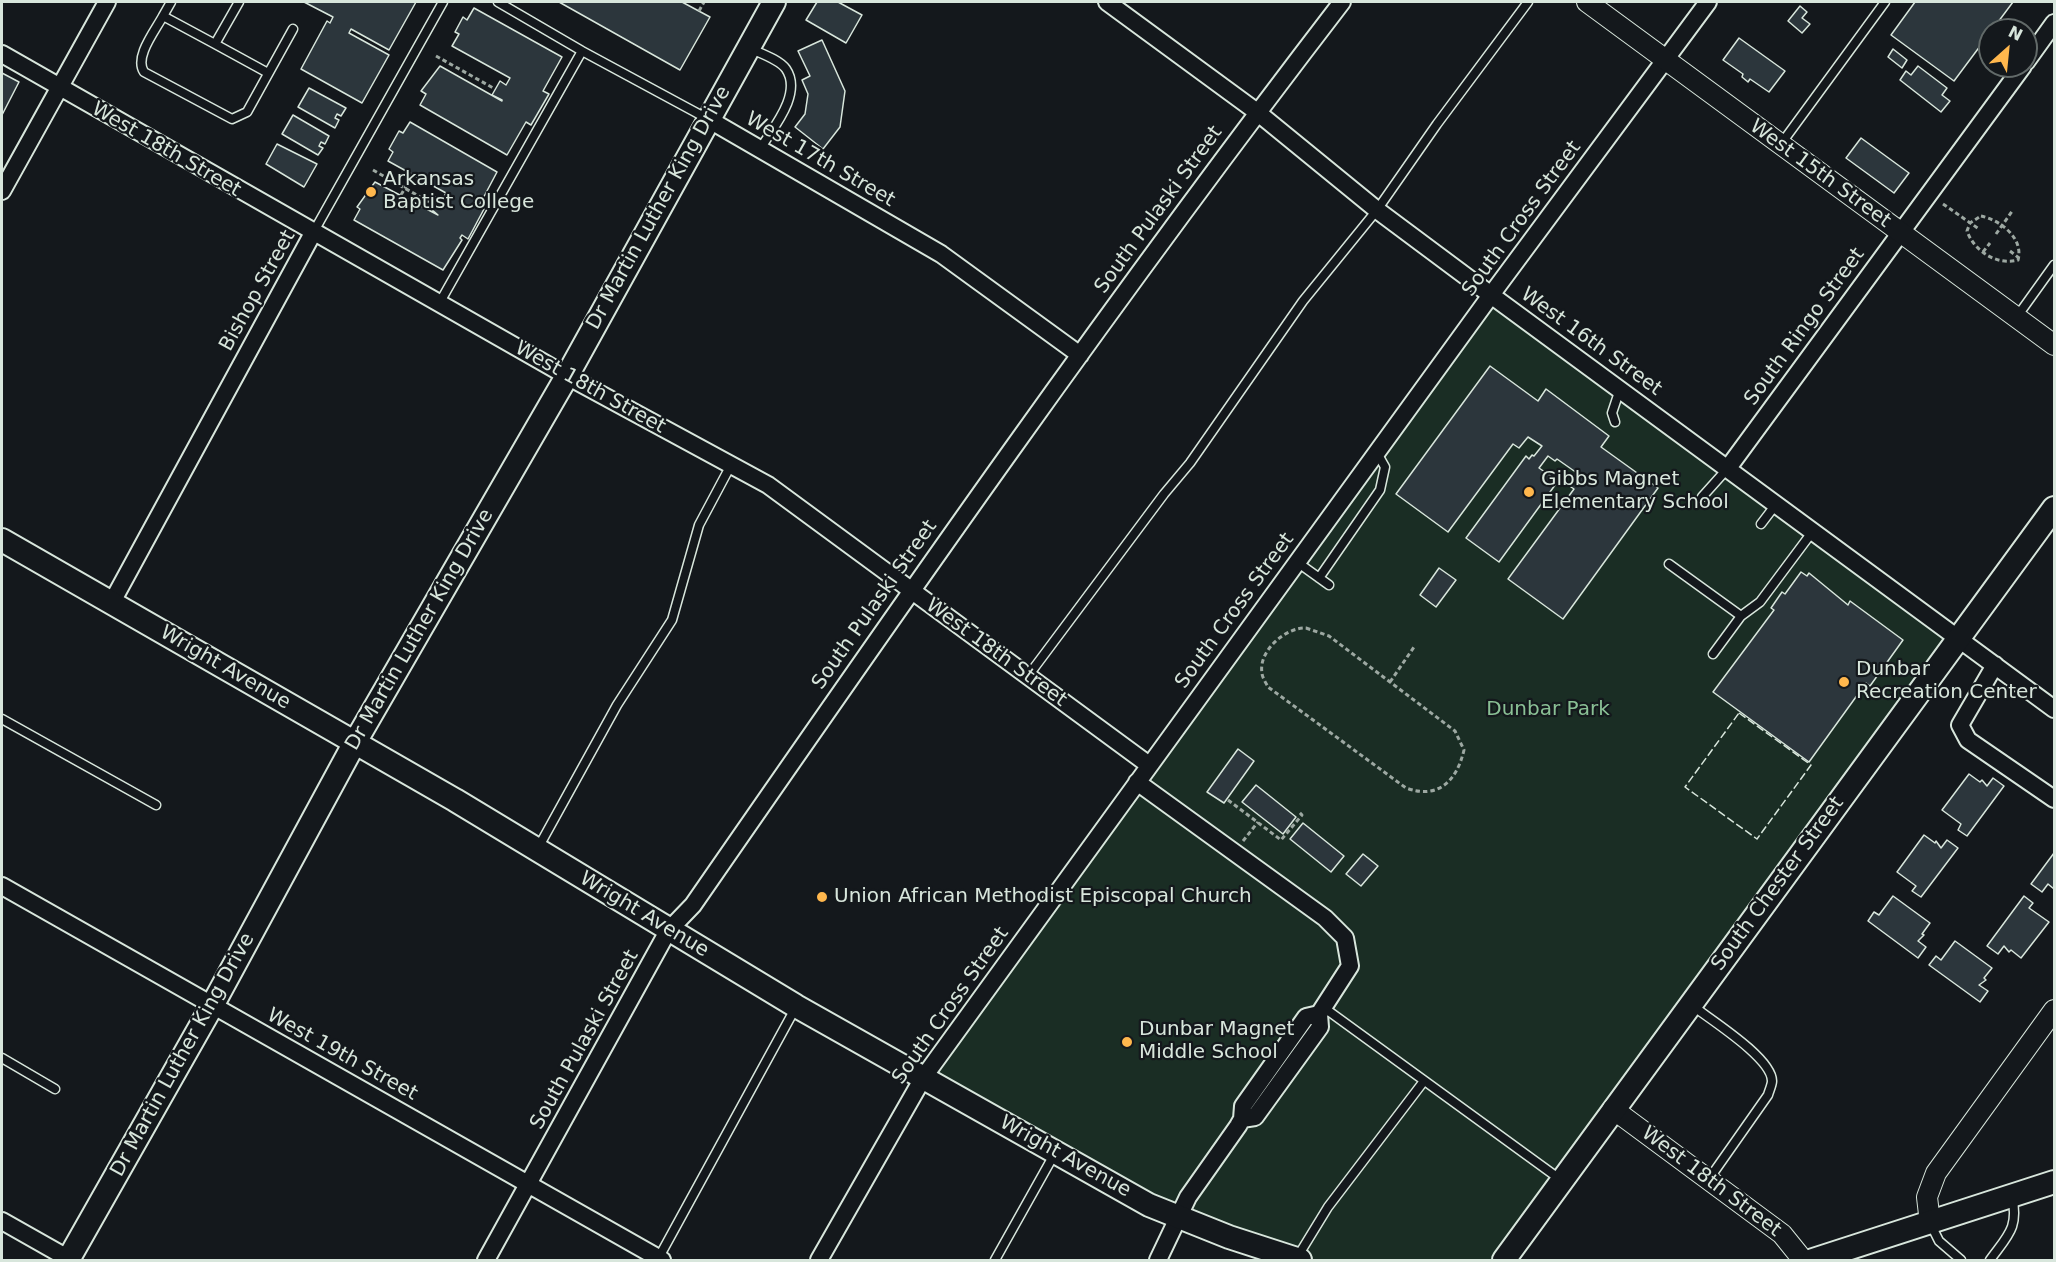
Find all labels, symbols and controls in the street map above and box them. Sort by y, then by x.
north arrow [1978,18,2038,78]
text: N [2005,22,2026,45]
street label: Dr Martin Luther King Drive [582,82,736,334]
street label: West 18th Street [87,97,245,203]
street label: West 17th Street [741,107,899,213]
street label: West 15th Street [1745,115,1895,233]
street label: South Pulaski Street [1090,121,1228,299]
street label: South Cross Street [1457,137,1587,301]
place label: Arkansas Baptist College [383,168,534,215]
marker: Arkansas Baptist College [364,185,378,199]
street label: Bishop Street [215,226,301,356]
street label: South Ringo Street [1740,244,1870,410]
street label: West 16th Street [1516,283,1666,401]
street label: West 18th Street [510,337,670,439]
place label: Gibbs Magnet Elementary School [1541,468,1729,515]
marker: Gibbs Magnet Elementary School [1522,485,1536,499]
street label: Dr Martin Luther King Drive [341,505,499,755]
street label: South Pulaski Street [807,516,943,694]
street label: South Cross Street [1170,529,1300,693]
street label: West 18th Street [921,594,1071,712]
street label: Wright Avenue [156,621,294,715]
place label: Dunbar Recreation Center [1856,658,2037,705]
marker: Dunbar Recreation Center [1837,675,1851,689]
park label: Dunbar Park [1486,698,1610,722]
street label: South Chester Street [1707,792,1849,976]
street label: Wright Avenue [575,867,713,963]
place label: Union African Methodist Episcopal Church [834,885,1252,909]
marker: Union African Methodist Episcopal Church [815,890,829,904]
street label: South Cross Street [888,923,1014,1089]
street label: Dr Martin Luther King Drive [106,929,260,1181]
street label: South Pulaski Street [526,946,644,1134]
street label: West 19th Street [262,1004,422,1106]
place label: Dunbar Magnet Middle School [1139,1018,1294,1065]
marker: Dunbar Magnet Middle School [1120,1035,1134,1049]
street label: Wright Avenue [995,1111,1135,1203]
street label: West 18th Street [1636,1122,1786,1242]

